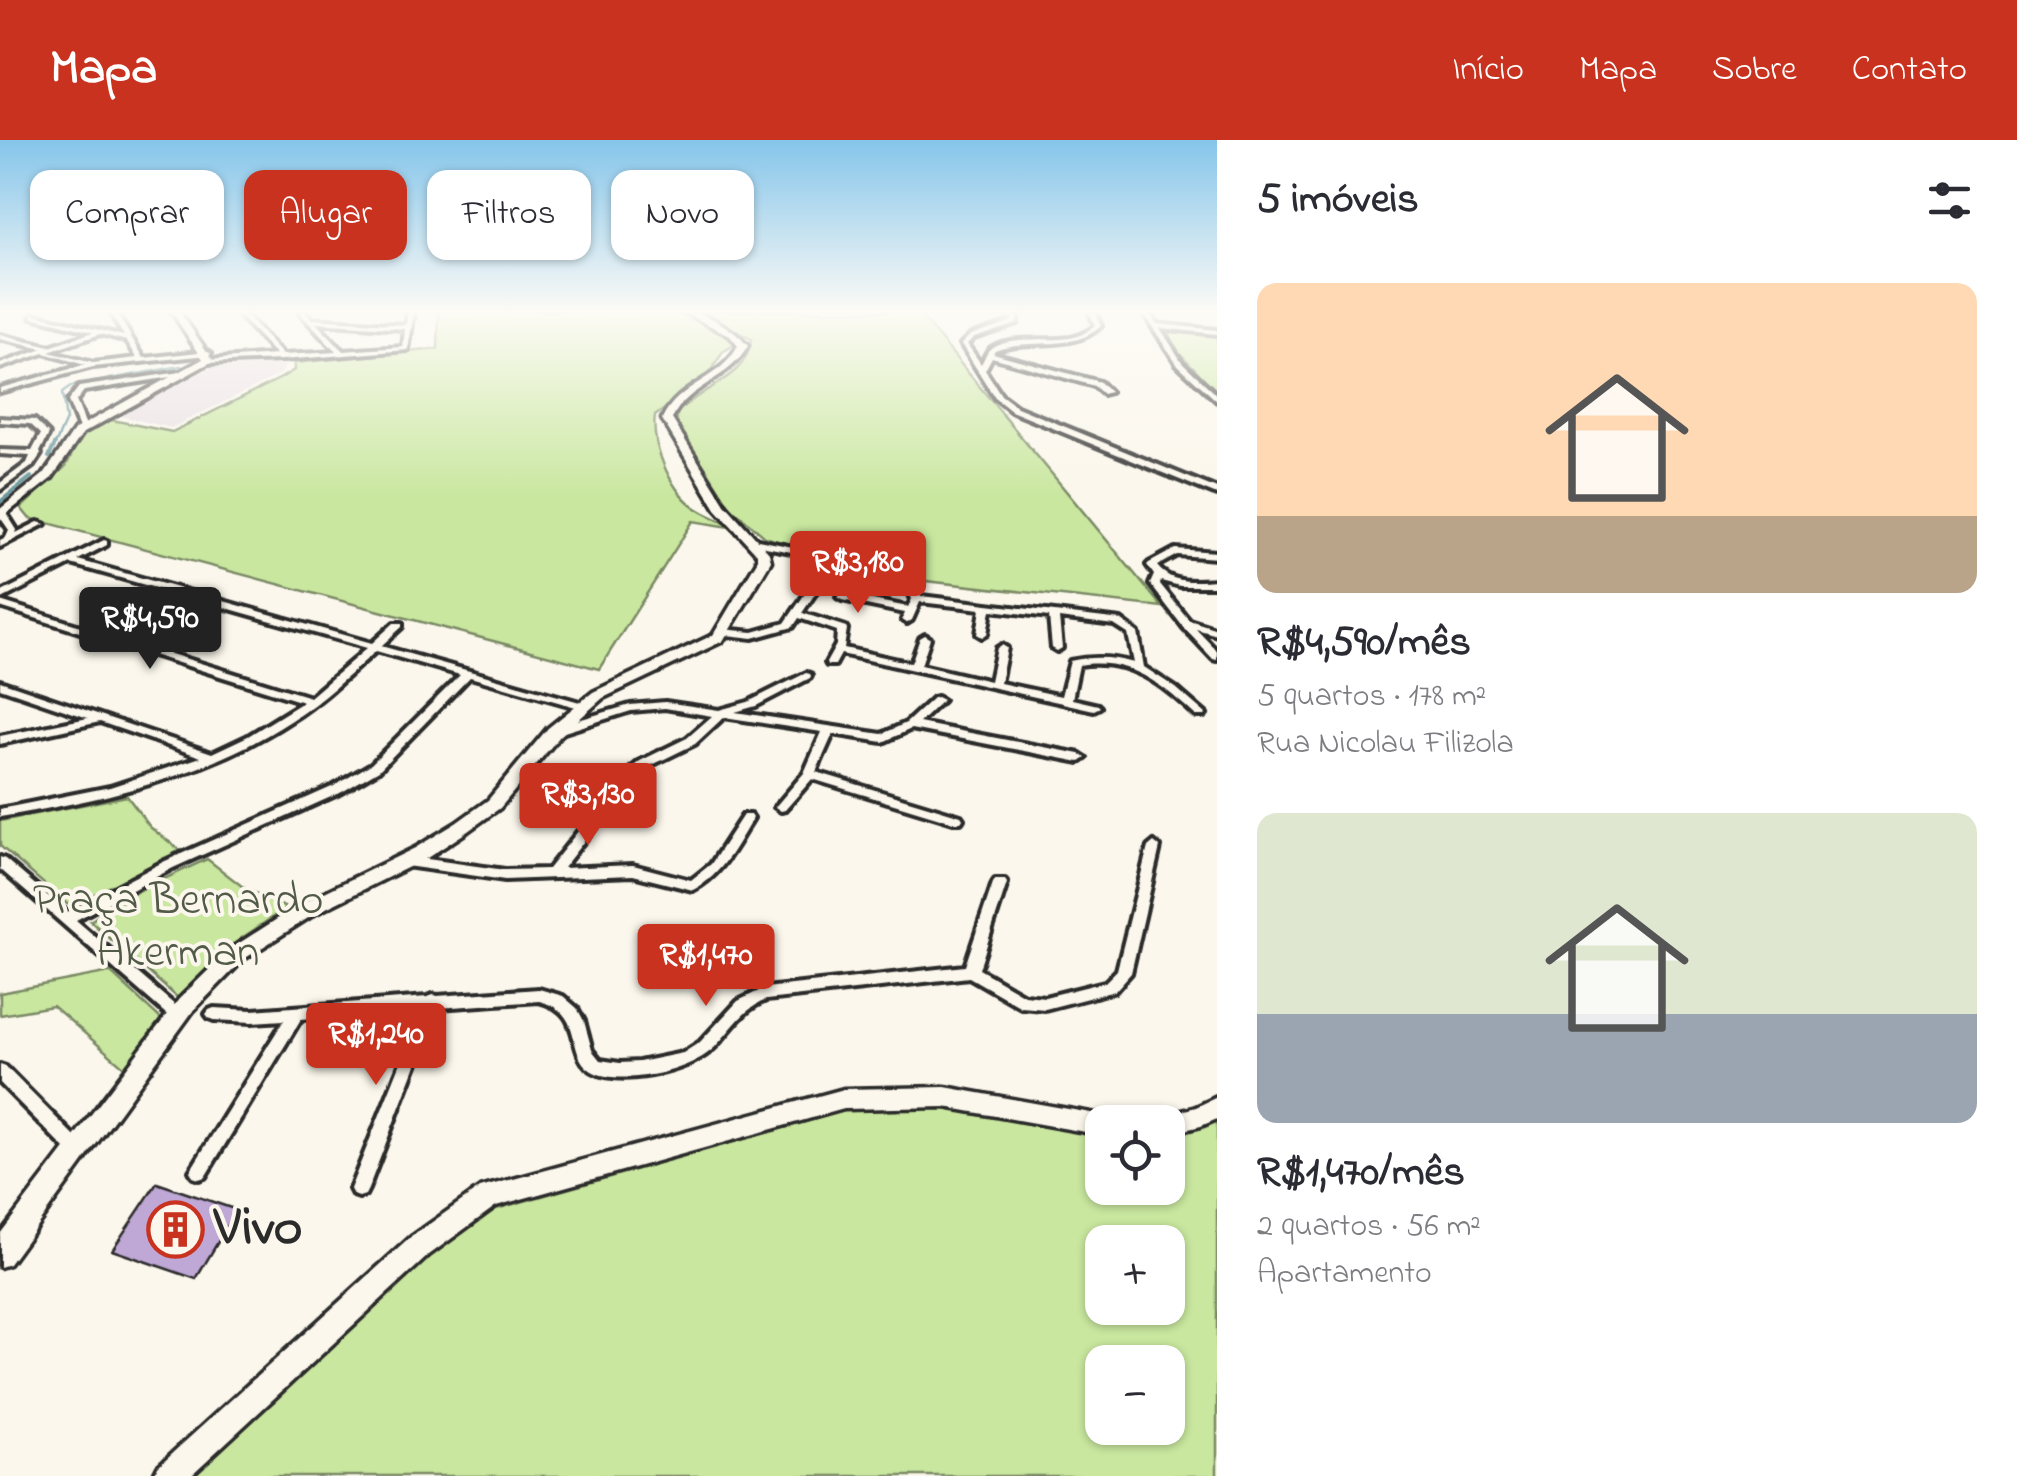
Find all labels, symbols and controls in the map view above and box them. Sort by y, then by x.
text: Mapa [50,35,157,105]
text: Início [1452,45,1524,96]
text: Mapa [1579,45,1657,96]
text: Sobre [1712,45,1797,96]
text: Contato [1852,45,1967,96]
chip: Comprar [30,170,224,260]
chip: Alugar [244,170,407,260]
chip: Filtros [427,170,591,260]
chip: Novo [611,170,754,260]
text: 5 imóveis [1257,170,1419,231]
icon: filters [1922,173,1977,228]
icon: home [1527,348,1707,528]
pin: R$3,180 [766,531,950,616]
text: R$3,180 [812,540,904,587]
pin: R$4,590 [58,587,242,672]
text: R$4,590 [101,596,199,643]
text: R$4,590/mês [1257,613,1471,674]
text: 5 quartos · 178 m² [1257,674,1486,721]
text: Rua Nicolau Filizola [1257,721,1514,768]
pin: R$3,130 [496,763,680,848]
text: R$3,130 [542,772,635,819]
park label: Praça Bernardo Akerman [33,869,323,987]
icon: home [1527,878,1707,1058]
pin: R$1,470 [614,924,798,1009]
text: R$1,470 [660,933,752,980]
pin: R$1,240 [284,1003,468,1088]
text: R$1,240 [328,1012,424,1059]
map controls [1085,1105,1185,1445]
button: locate [1085,1105,1185,1205]
text: R$1,470/mês [1257,1143,1465,1204]
place label: Vivo [213,1190,302,1270]
building icon: Vivo [145,1200,205,1260]
text: 2 quartos · 56 m² [1257,1204,1481,1251]
button: + [1085,1225,1185,1325]
text: Apartamento [1257,1251,1432,1298]
button: − [1085,1345,1185,1445]

